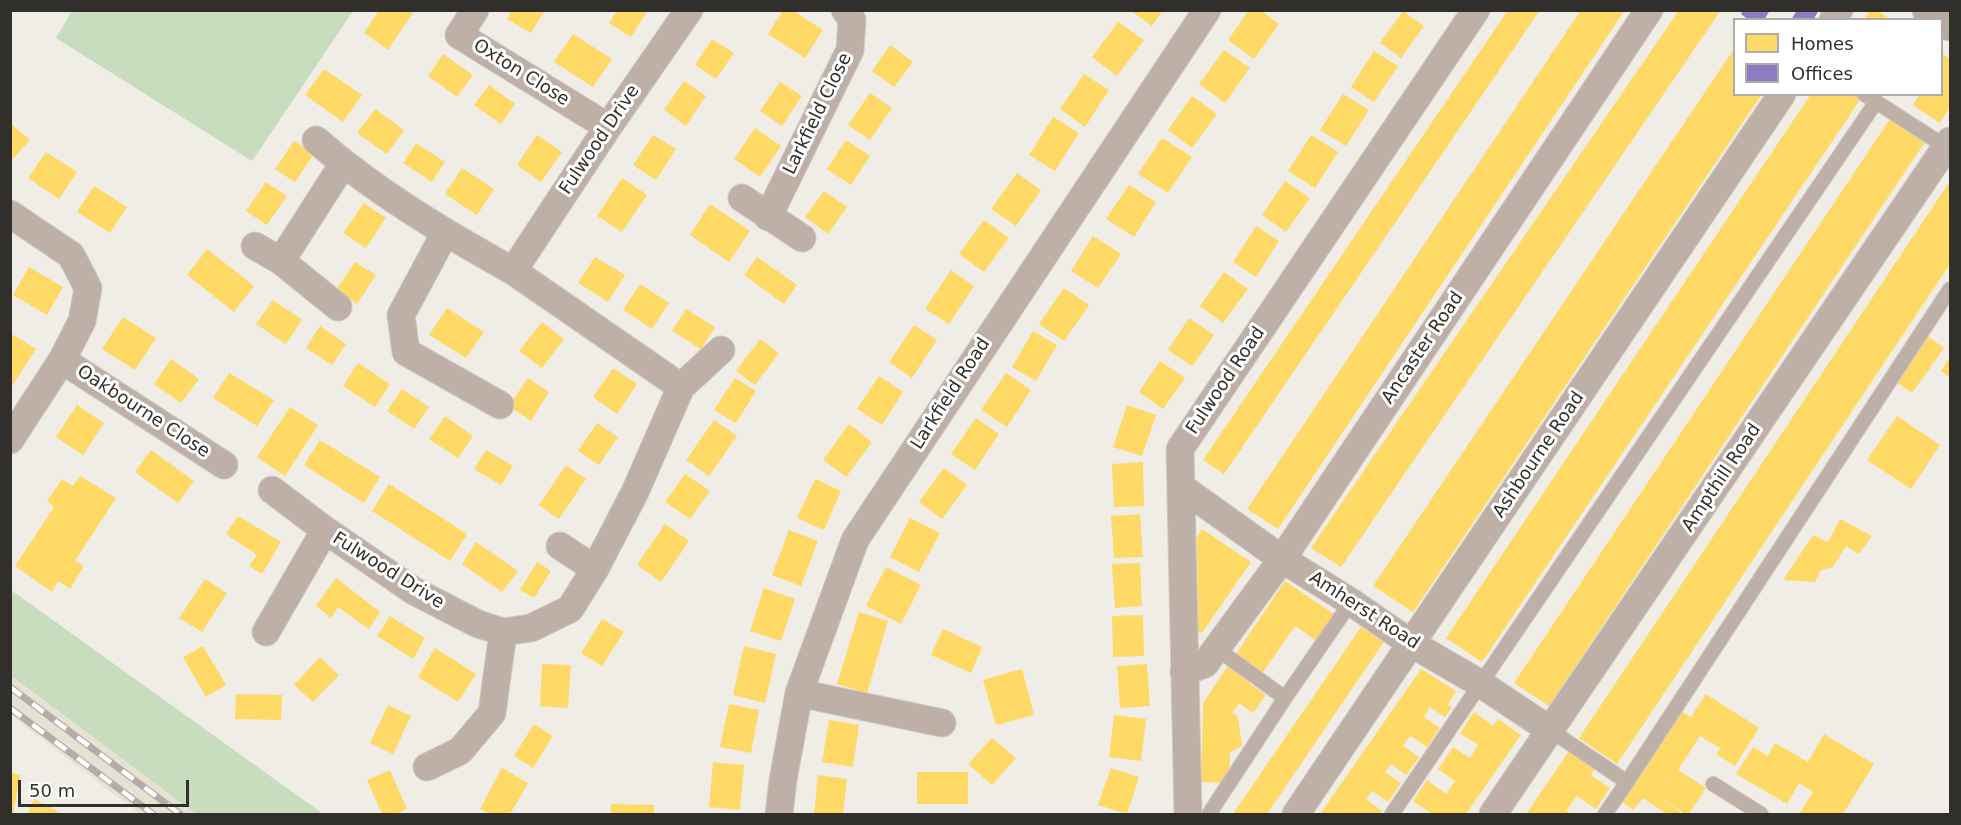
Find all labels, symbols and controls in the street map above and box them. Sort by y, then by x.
legend [1733,18,1943,96]
text: Homes [1791,33,1854,54]
street label: Oxton Close [469,35,573,111]
street label: Larkfield Close [779,50,857,178]
text: Offices [1791,63,1853,84]
street label: Fulwood Drive [555,81,645,199]
street label: Ancaster Road [1378,288,1468,408]
street label: Fulwood Road [1182,323,1270,439]
street label: Larkfield Road [907,334,995,454]
street label: Oakbourne Close [73,361,213,463]
street label: Ashbourne Road [1489,388,1589,522]
street label: Ampthill Road [1678,420,1766,536]
street label: Fulwood Drive [328,528,448,614]
street label: Amherst Road [1305,567,1423,655]
scale bar [21,768,192,806]
text: 50 m [29,780,75,801]

